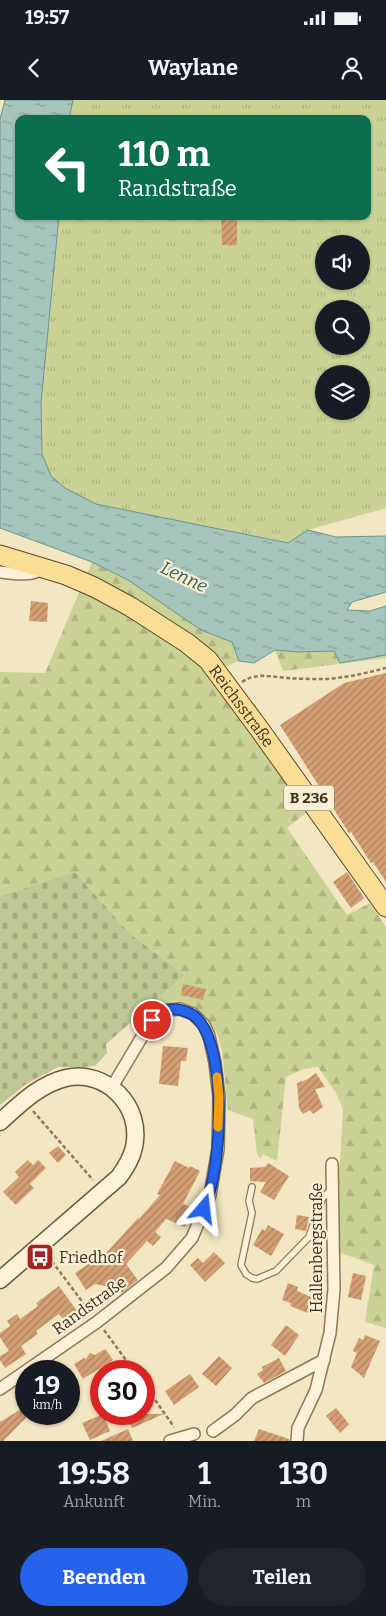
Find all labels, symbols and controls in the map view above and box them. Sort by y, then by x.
text: 19:57 [25,6,69,29]
icon: back [20,54,48,82]
text: Waylane [148,54,238,81]
icon: person [338,54,366,82]
text: 110 m [118,133,210,175]
icon: left [35,135,100,200]
text: Randstraße [118,175,237,202]
map controls [315,235,370,420]
button: sound [315,235,370,290]
button: search [315,300,370,355]
button: layers [315,365,370,420]
water label: Lenne [157,557,211,597]
street label: Reichsstraße [205,661,278,751]
road number: B 236 [284,786,334,810]
pin [131,999,173,1041]
icon: arrive [138,1006,166,1034]
position arrow [177,1182,229,1234]
street label: Hallenbergstraße [307,1183,326,1313]
bus stop icon: Friedhof [25,1242,55,1272]
place label: Friedhof [59,1248,124,1267]
street label: Randstraße [49,1272,130,1338]
speed limit sign: 30 [90,1360,155,1425]
text: 19 [35,1371,60,1401]
text: km/h [33,1398,62,1412]
text: 19:58 [58,1456,130,1492]
text: 1 [198,1456,211,1492]
text: 130 [279,1456,328,1492]
text: Ankunft [63,1492,125,1511]
text: Min. [188,1492,221,1511]
text: m [296,1492,311,1511]
button: Beenden [20,1548,188,1606]
button: Teilen [198,1548,366,1606]

